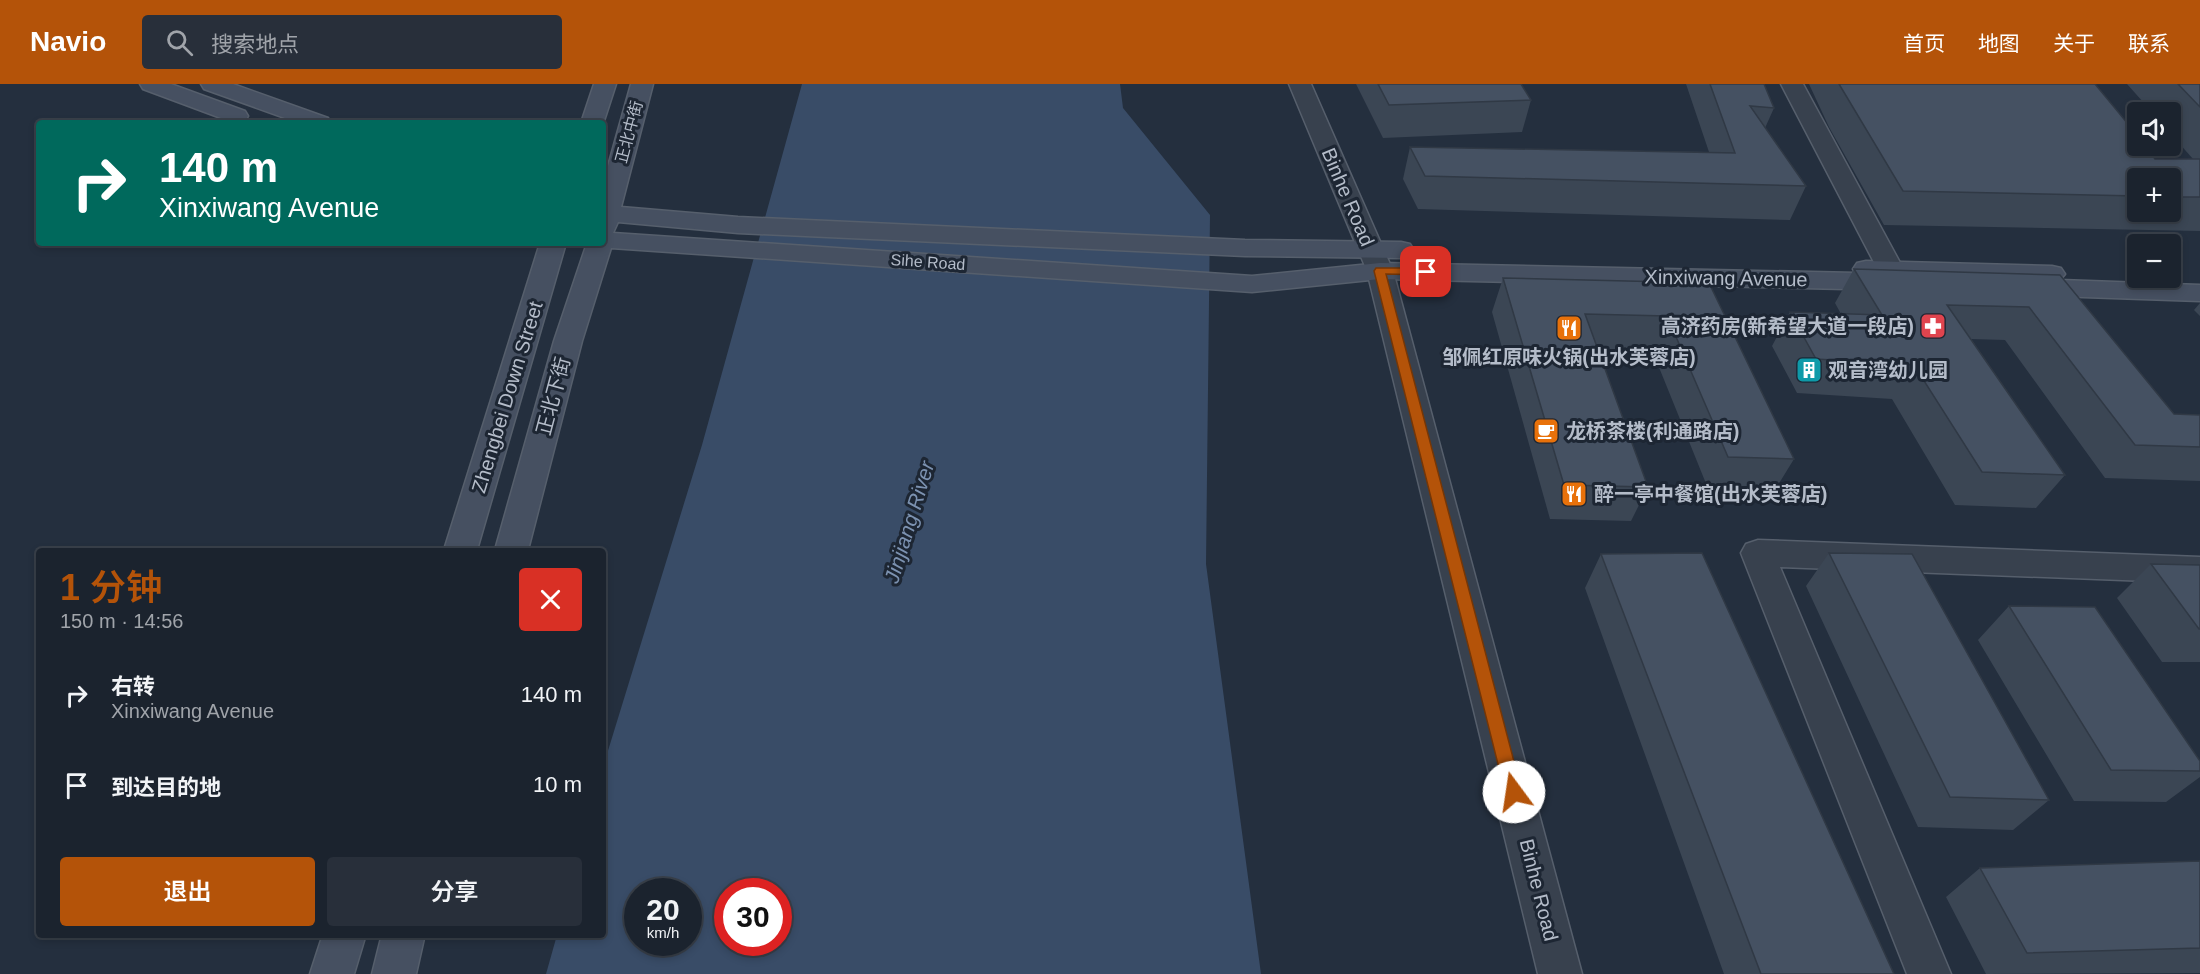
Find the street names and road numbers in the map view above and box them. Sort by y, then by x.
street label: 正北中街 [613,99,645,165]
street label: Binhe Road [1317,145,1379,249]
street label: Sihe Road [890,251,966,273]
street label: Xinxiwang Avenue [1644,266,1808,290]
street label: Zhengbei Down Street [467,298,547,495]
street label: 正北下街 [532,355,574,437]
street label: Binhe Road [1516,837,1562,943]

